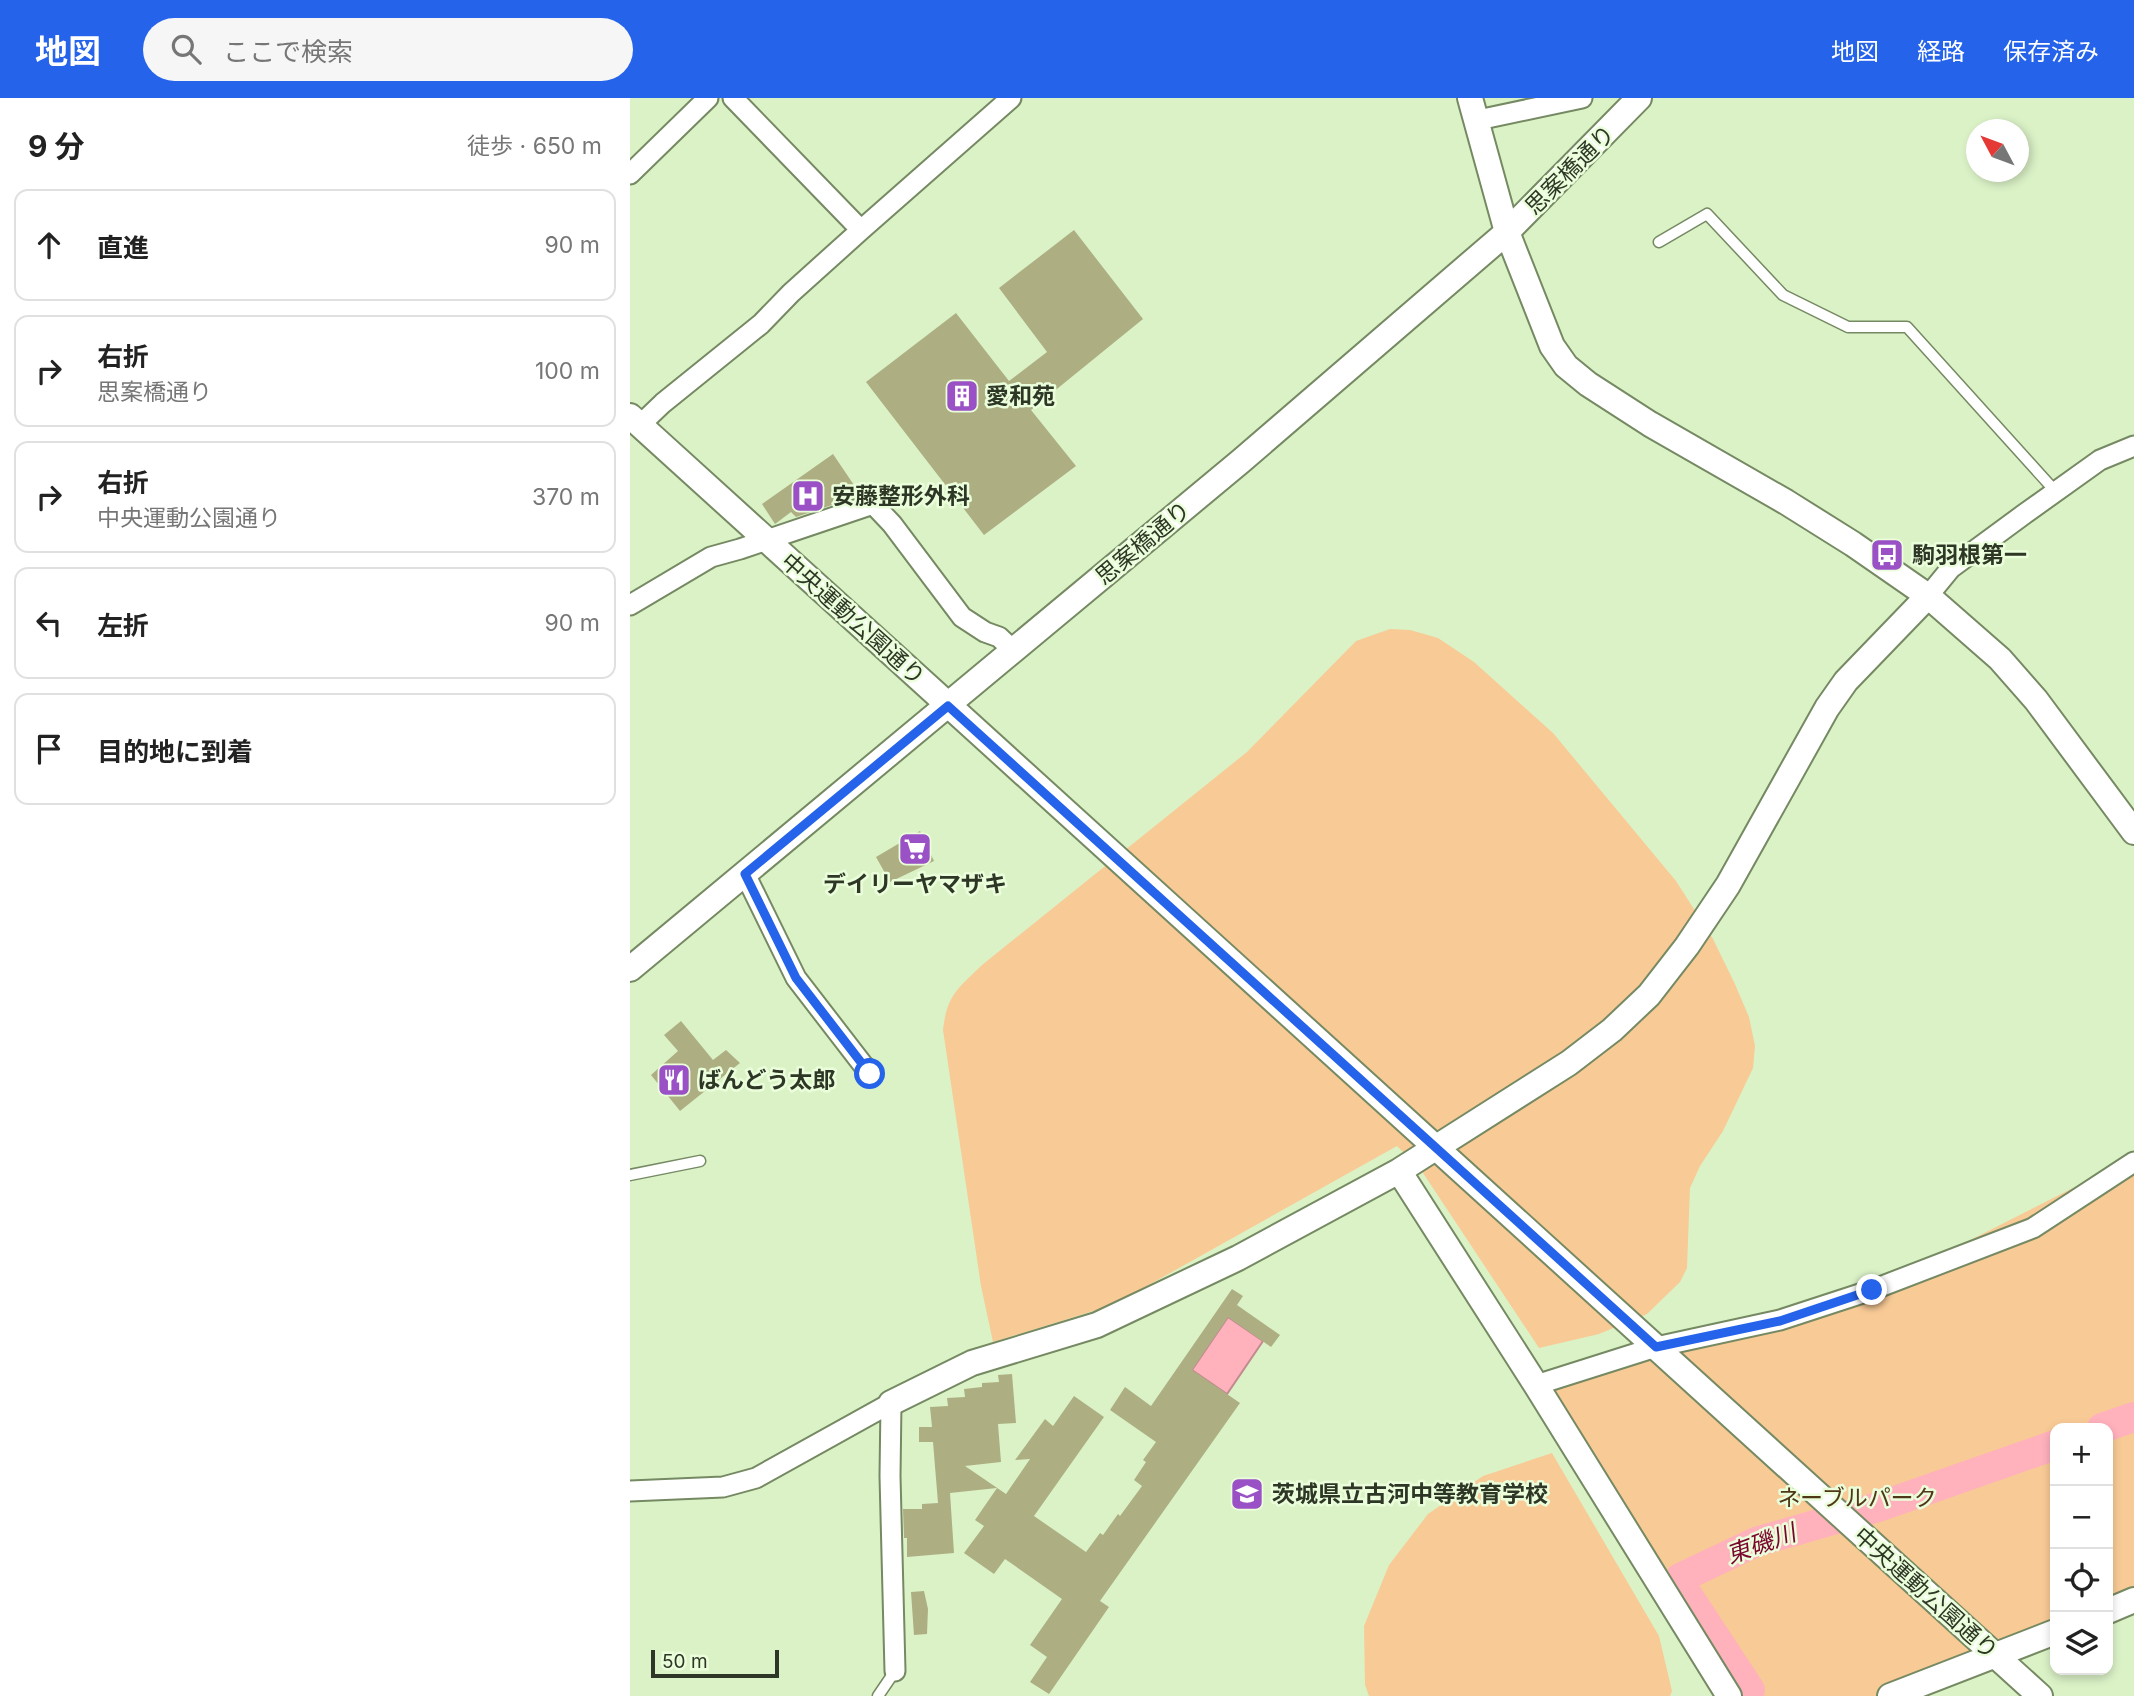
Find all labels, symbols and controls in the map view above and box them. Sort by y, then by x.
search box [143,18,633,81]
icon: search [167,30,205,68]
text: 地図 [35,31,101,71]
text: ここで検索 [223,36,353,67]
text: 地図 [1831,37,1879,66]
text: 経路 [1917,37,1965,66]
text: 保存済み [2003,37,2099,66]
street label: 思案橋通り [1519,119,1621,221]
north arrow [1966,119,2029,182]
text: 9 分 [28,128,85,164]
text: 徒歩 · 650 m [467,132,602,160]
icon: ahead [30,226,68,264]
text: 90 m [545,231,600,259]
text: 直進 [97,232,149,263]
text: 右折 [97,341,149,372]
icon: right [30,352,68,390]
text: 100 m [535,357,600,385]
building icon: 愛和苑 [943,377,981,415]
text: 思案橋通り [97,378,212,406]
place label: 愛和苑 [986,382,1055,410]
text: 右折 [97,467,149,498]
hospital icon: 安藤整形外科 [789,477,827,515]
icon: right [30,478,68,516]
place label: 安藤整形外科 [832,482,970,510]
text: 370 m [532,483,600,511]
street label: 思案橋通り [1090,495,1196,591]
text: 中央運動公園通り [97,504,281,532]
bus stop icon: 駒羽根第一 [1868,536,1906,574]
place label: 駒羽根第一 [1912,541,2027,569]
street label: 中央運動公園通り [775,547,931,691]
icon: left [30,604,68,642]
text: 90 m [545,609,600,637]
text: 左折 [97,610,149,641]
icon: arrive [30,730,68,768]
text: 目的地に到着 [97,736,253,767]
supermarket icon: デイリーヤマザキ [896,830,934,868]
place label: デイリーヤマザキ [823,870,1007,898]
route start [854,1058,885,1089]
restaurant icon: ばんどう太郎 [655,1061,693,1099]
place label: ばんどう太郎 [698,1066,835,1094]
route end [1856,1274,1887,1305]
map controls [2050,1423,2113,1675]
button: + [2050,1423,2113,1486]
school or university icon: 茨城県立古河中等教育学校 [1228,1475,1266,1513]
place label: 茨城県立古河中等教育学校 [1272,1480,1548,1508]
park label: ネーブルパーク [1777,1484,1937,1512]
button: − [2050,1486,2113,1549]
water label: 東磯川 [1722,1517,1802,1569]
street label: 中央運動公園通り [1848,1521,2004,1665]
button: locate [2050,1549,2113,1612]
button: layers [2050,1612,2113,1675]
scale bar [651,1647,779,1679]
text: 50 m [662,1650,708,1673]

